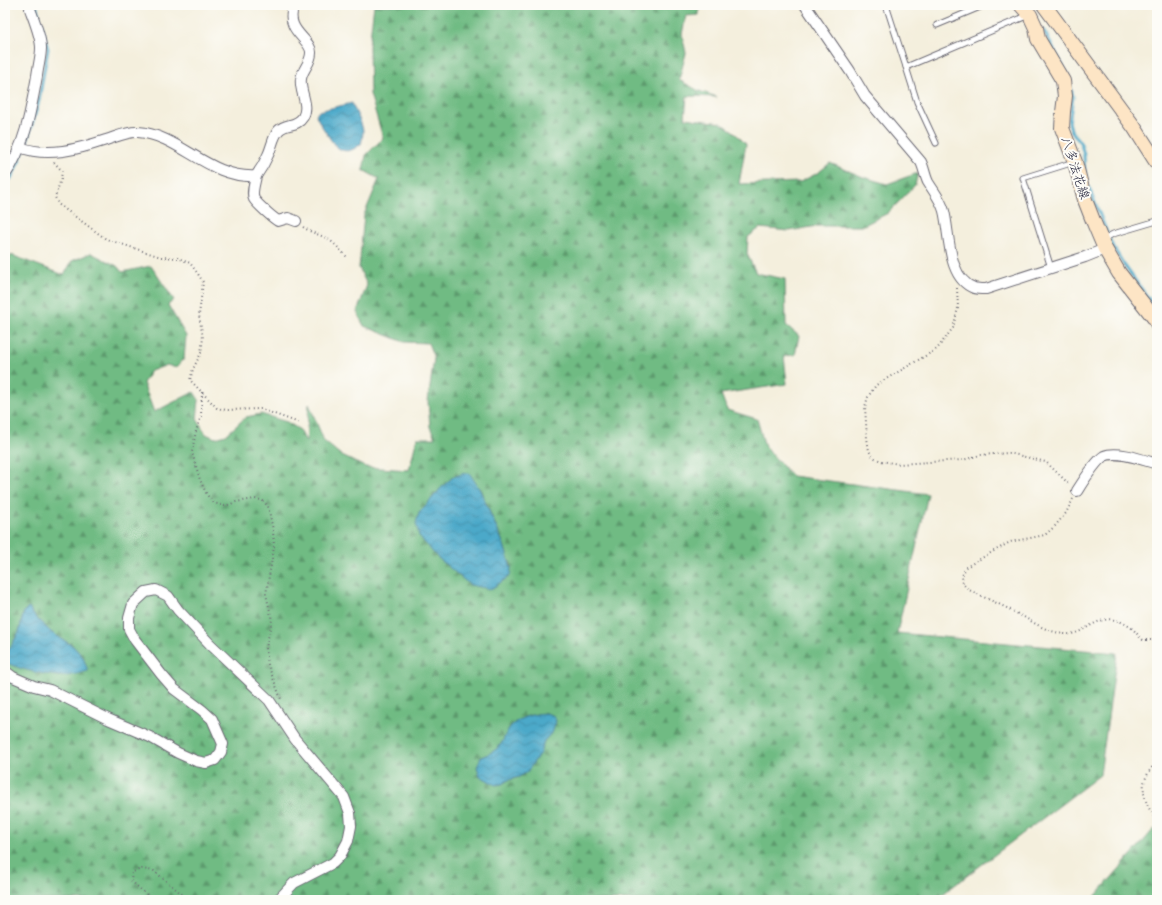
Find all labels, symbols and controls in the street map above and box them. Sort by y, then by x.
street label: 八多法花線 [1057,135,1093,202]

